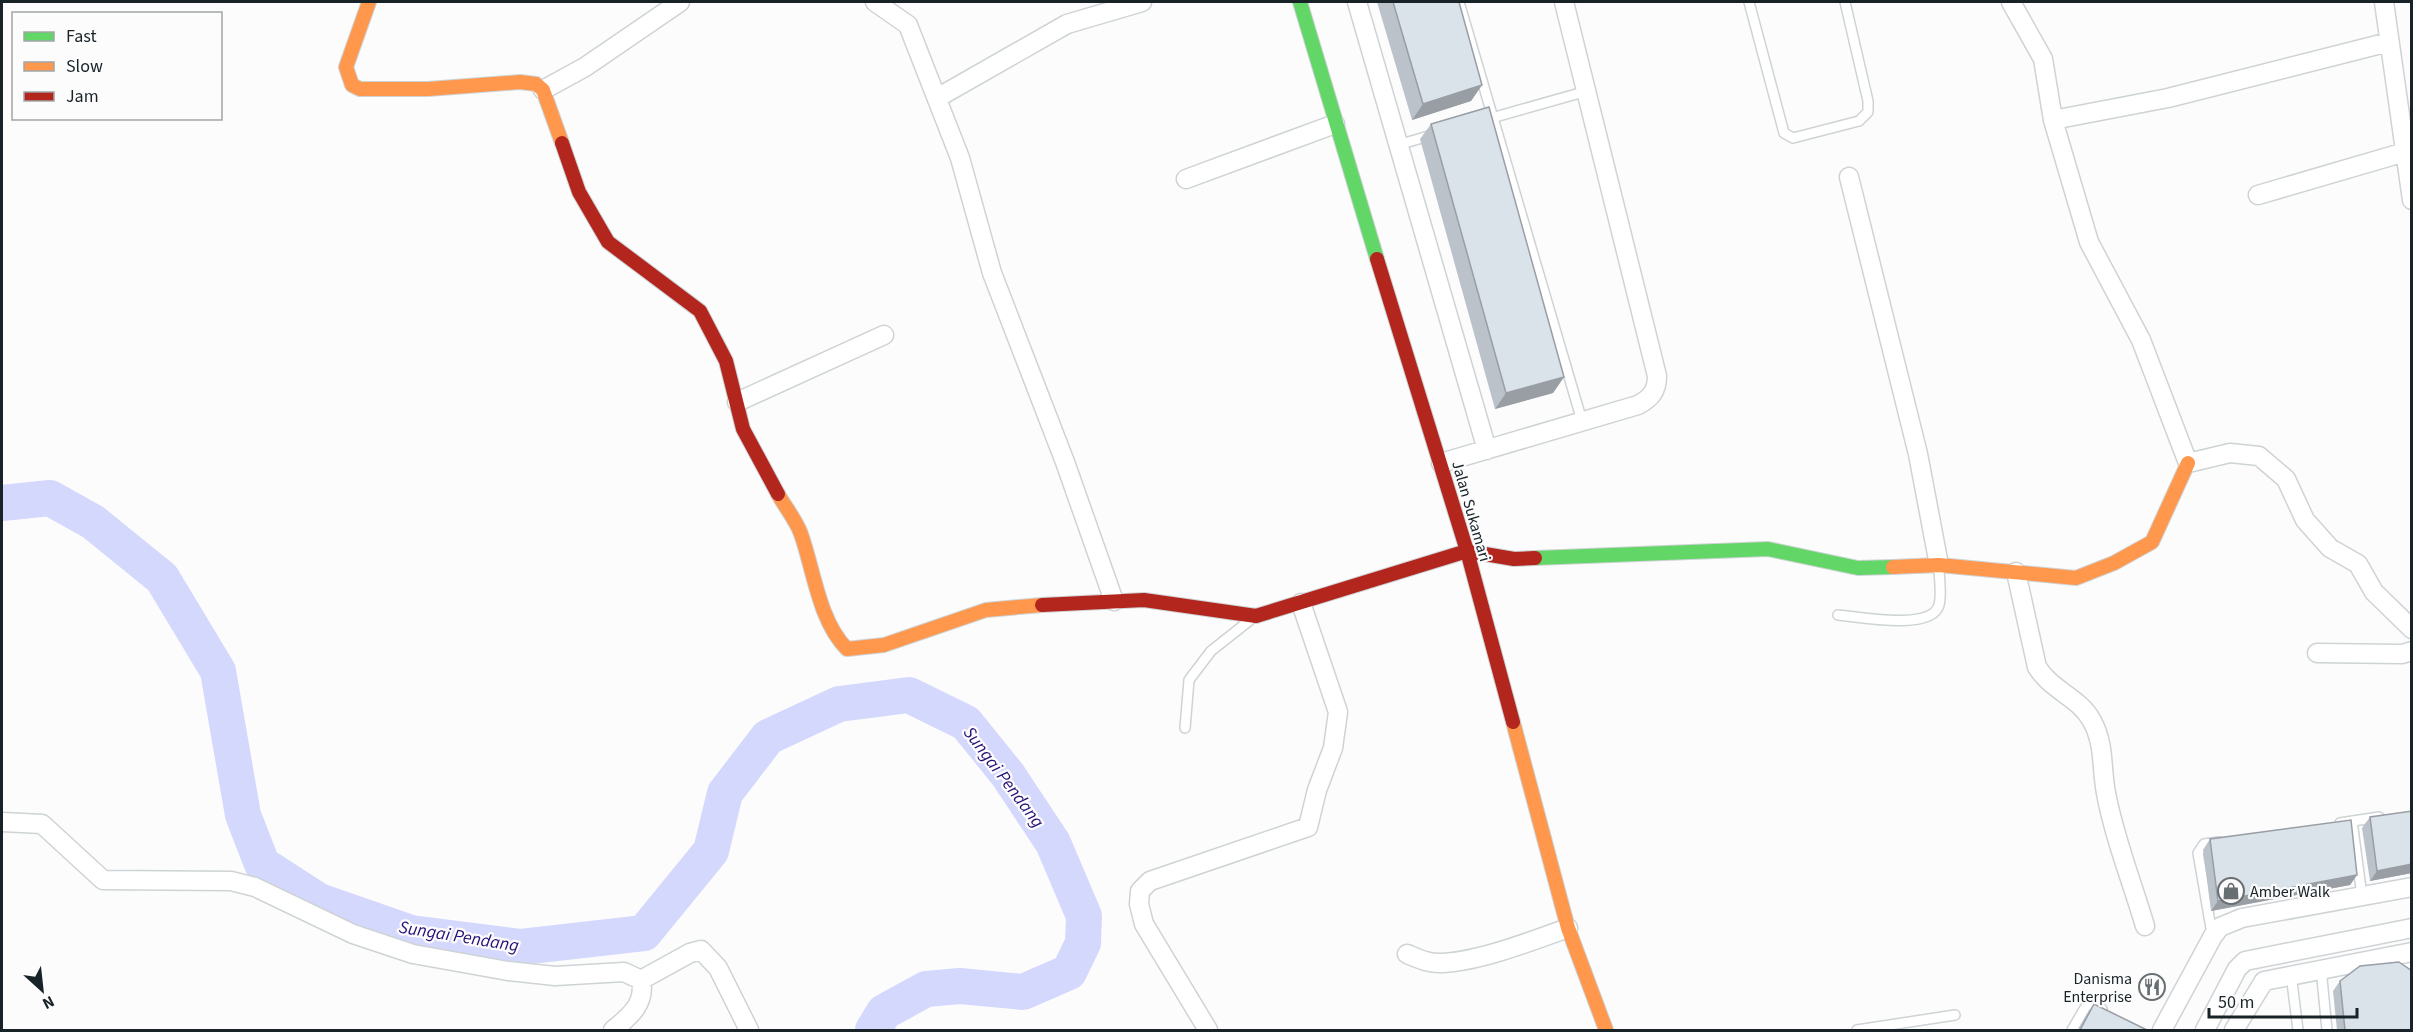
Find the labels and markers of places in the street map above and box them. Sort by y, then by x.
shop icon: Amber Walk [2216,876,2246,906]
place label: Amber Walk [2250,881,2330,903]
place label: Danisma Enterprise [2063,968,2132,1008]
restaurant icon: Danisma Enterprise [2137,972,2167,1002]

